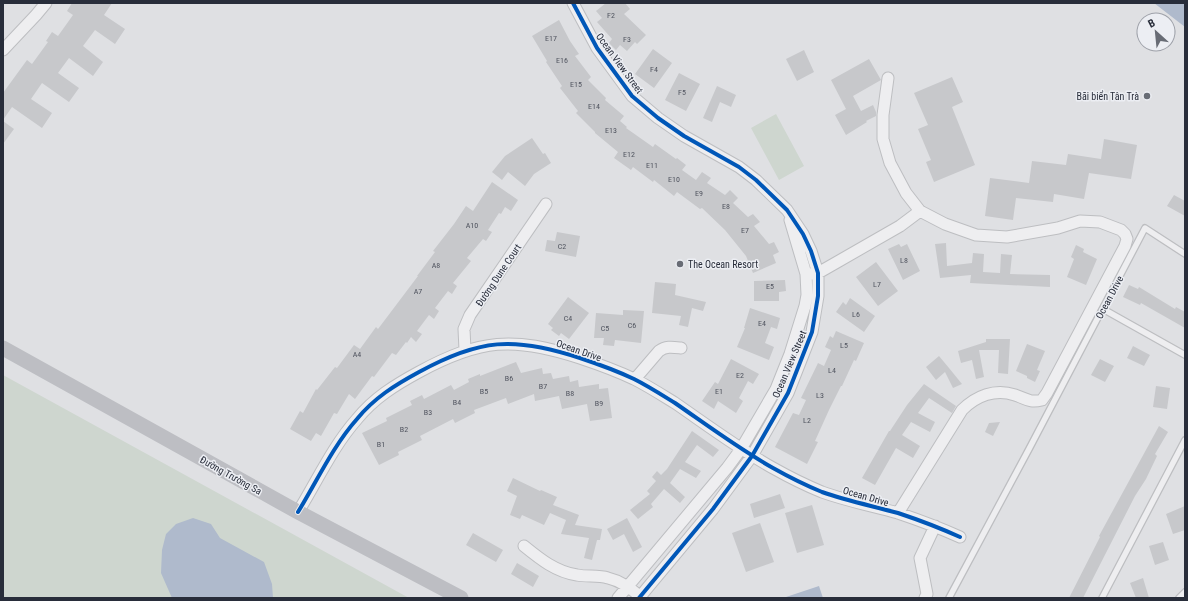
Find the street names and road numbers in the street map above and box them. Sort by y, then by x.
street label: Ocean View Street [594,31,645,96]
street label: Đường Dune Court [474,242,523,308]
street label: Ocean Drive [1094,274,1126,321]
street label: Ocean View Street [770,329,809,400]
street label: Ocean Drive [555,338,603,363]
street label: Đường Trường Sa [198,454,264,497]
street label: Ocean Drive [842,485,890,508]

